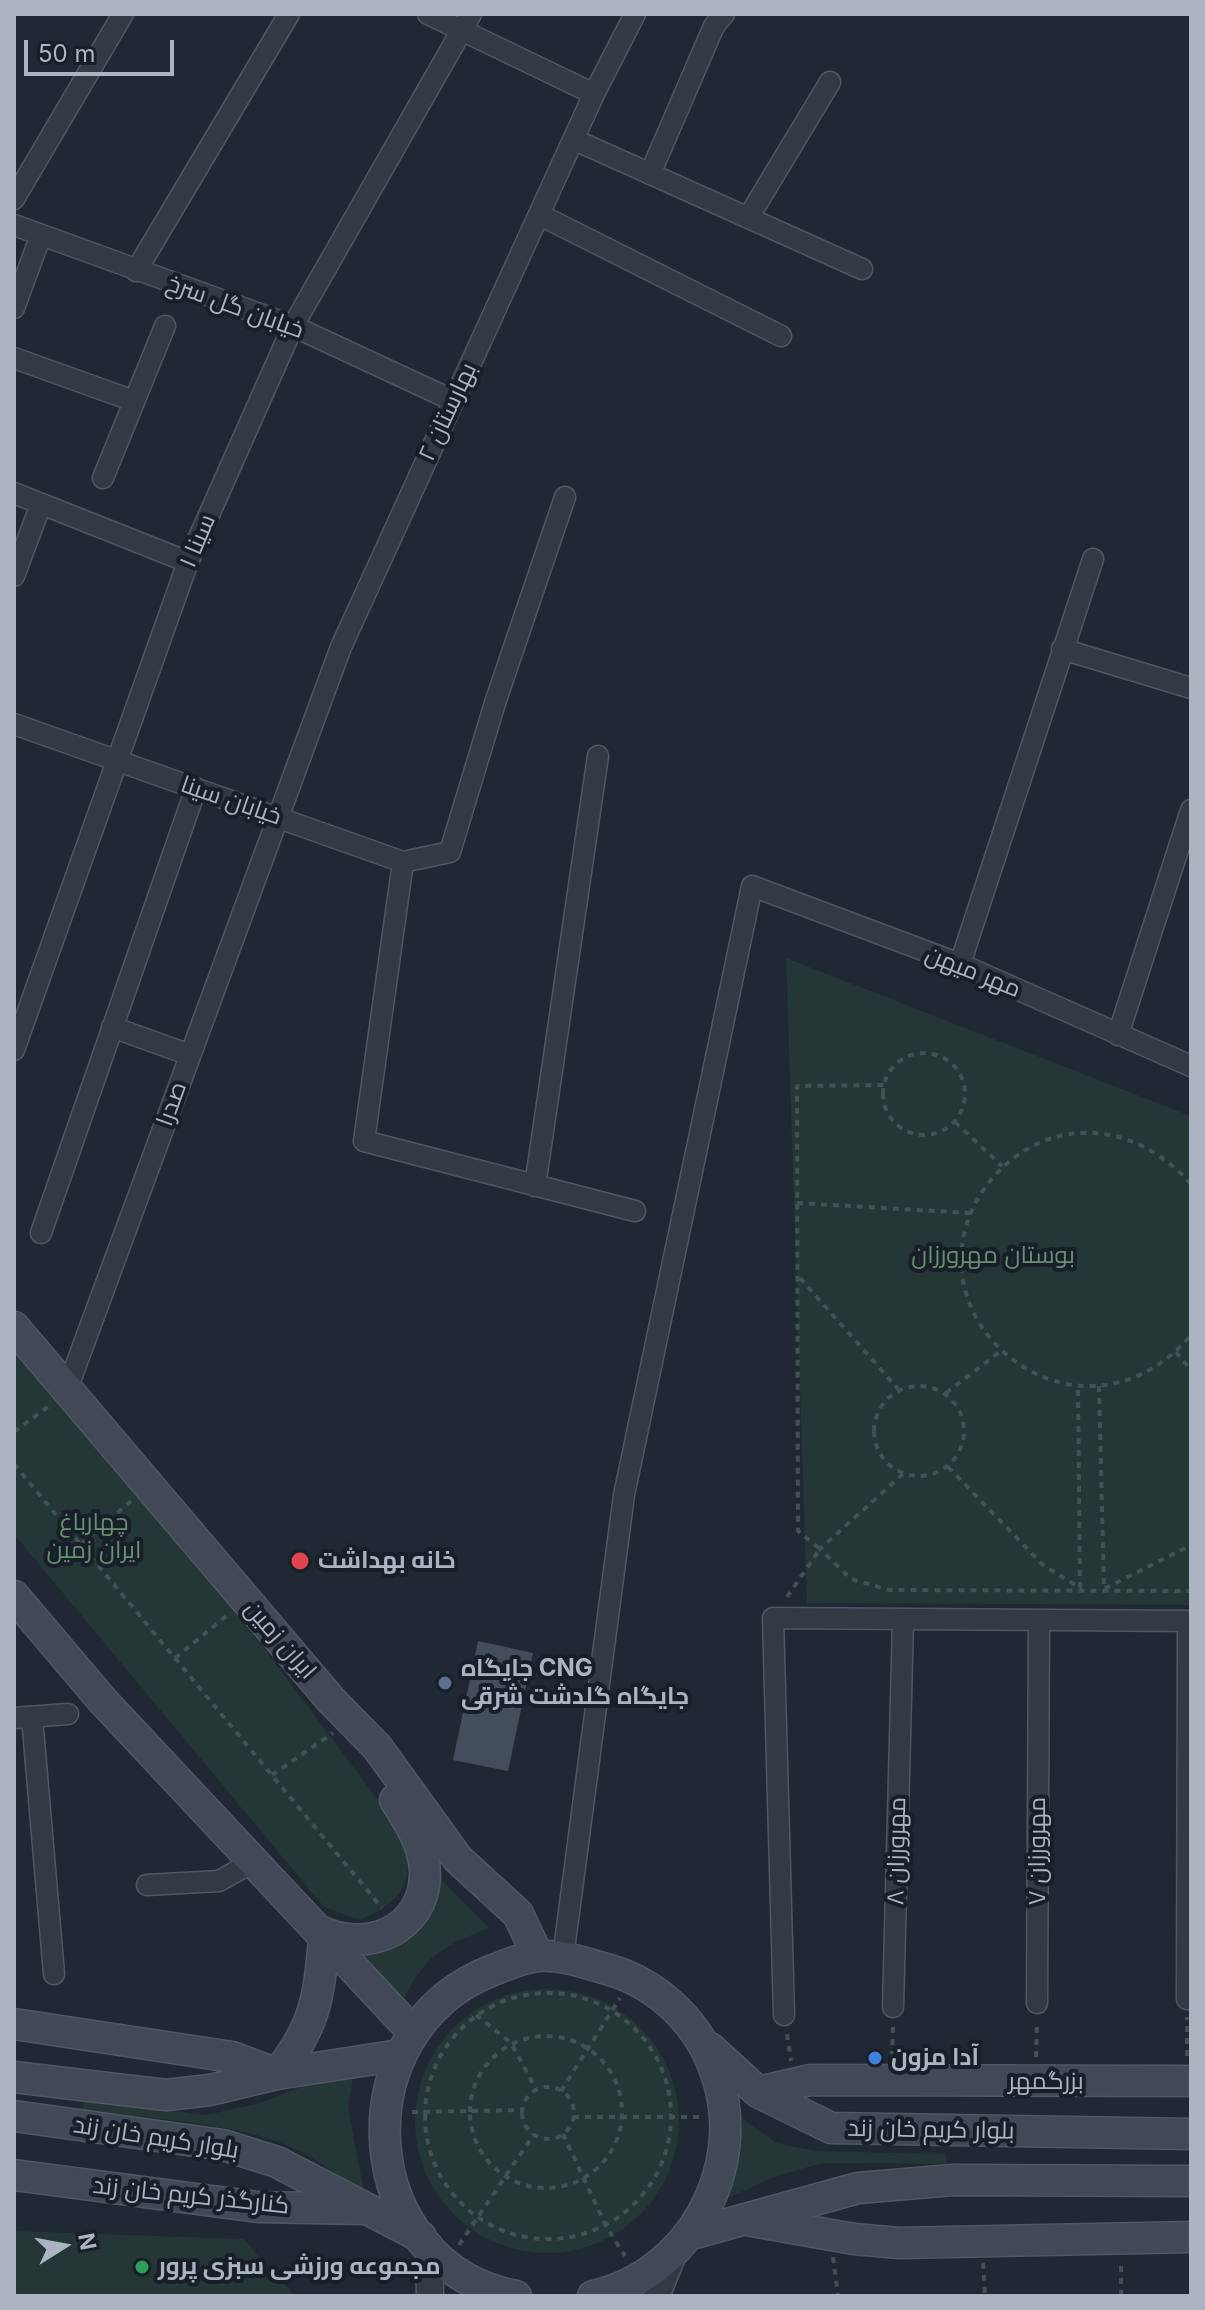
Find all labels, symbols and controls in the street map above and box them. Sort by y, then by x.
scale bar [28,24,178,74]
text: 50 m [38,39,96,68]
street label: خیابان گل سرخ [162,269,308,345]
street label: بهارستان ۲ [413,358,483,466]
street label: سینا ۱ [174,510,222,572]
street label: خیابان سینا [177,770,285,832]
street label: مهر میهن [921,940,1025,1004]
street label: صدرا [151,1078,193,1130]
park label: بوستان مهرورزان [911,1242,1075,1270]
park label: چهارباغ ایران زمین [47,1509,141,1565]
place label: خانه بهداشت [318,1547,456,1575]
marker: خانه بهداشت [289,1550,311,1572]
street label: ایران زمین [238,1595,322,1685]
place label: جایگاه CNG جایگاه گلدشت شرقی [461,1655,689,1711]
marker: جایگاه CNG جایگاه گلدشت شرقی [436,1674,454,1692]
street label: مهرورزان ۸ [882,1797,912,1905]
street label: مهرورزان ۷ [1024,1797,1052,1905]
place label: آدا مزون [891,2044,979,2072]
marker: آدا مزون [866,2049,884,2067]
street label: بزرگمهر [1008,2068,1084,2096]
street label: بلوار کریم خان زند [71,2111,241,2165]
street label: بلوار کریم خان زند [847,2114,1015,2146]
street label: کنارگذر کریم خان زند [91,2171,291,2221]
north arrow [24,2206,104,2286]
text: N [73,2231,102,2252]
place label: مجموعه ورزشی سبزی پرور [158,2253,441,2281]
marker: مجموعه ورزشی سبزی پرور [133,2258,151,2276]

